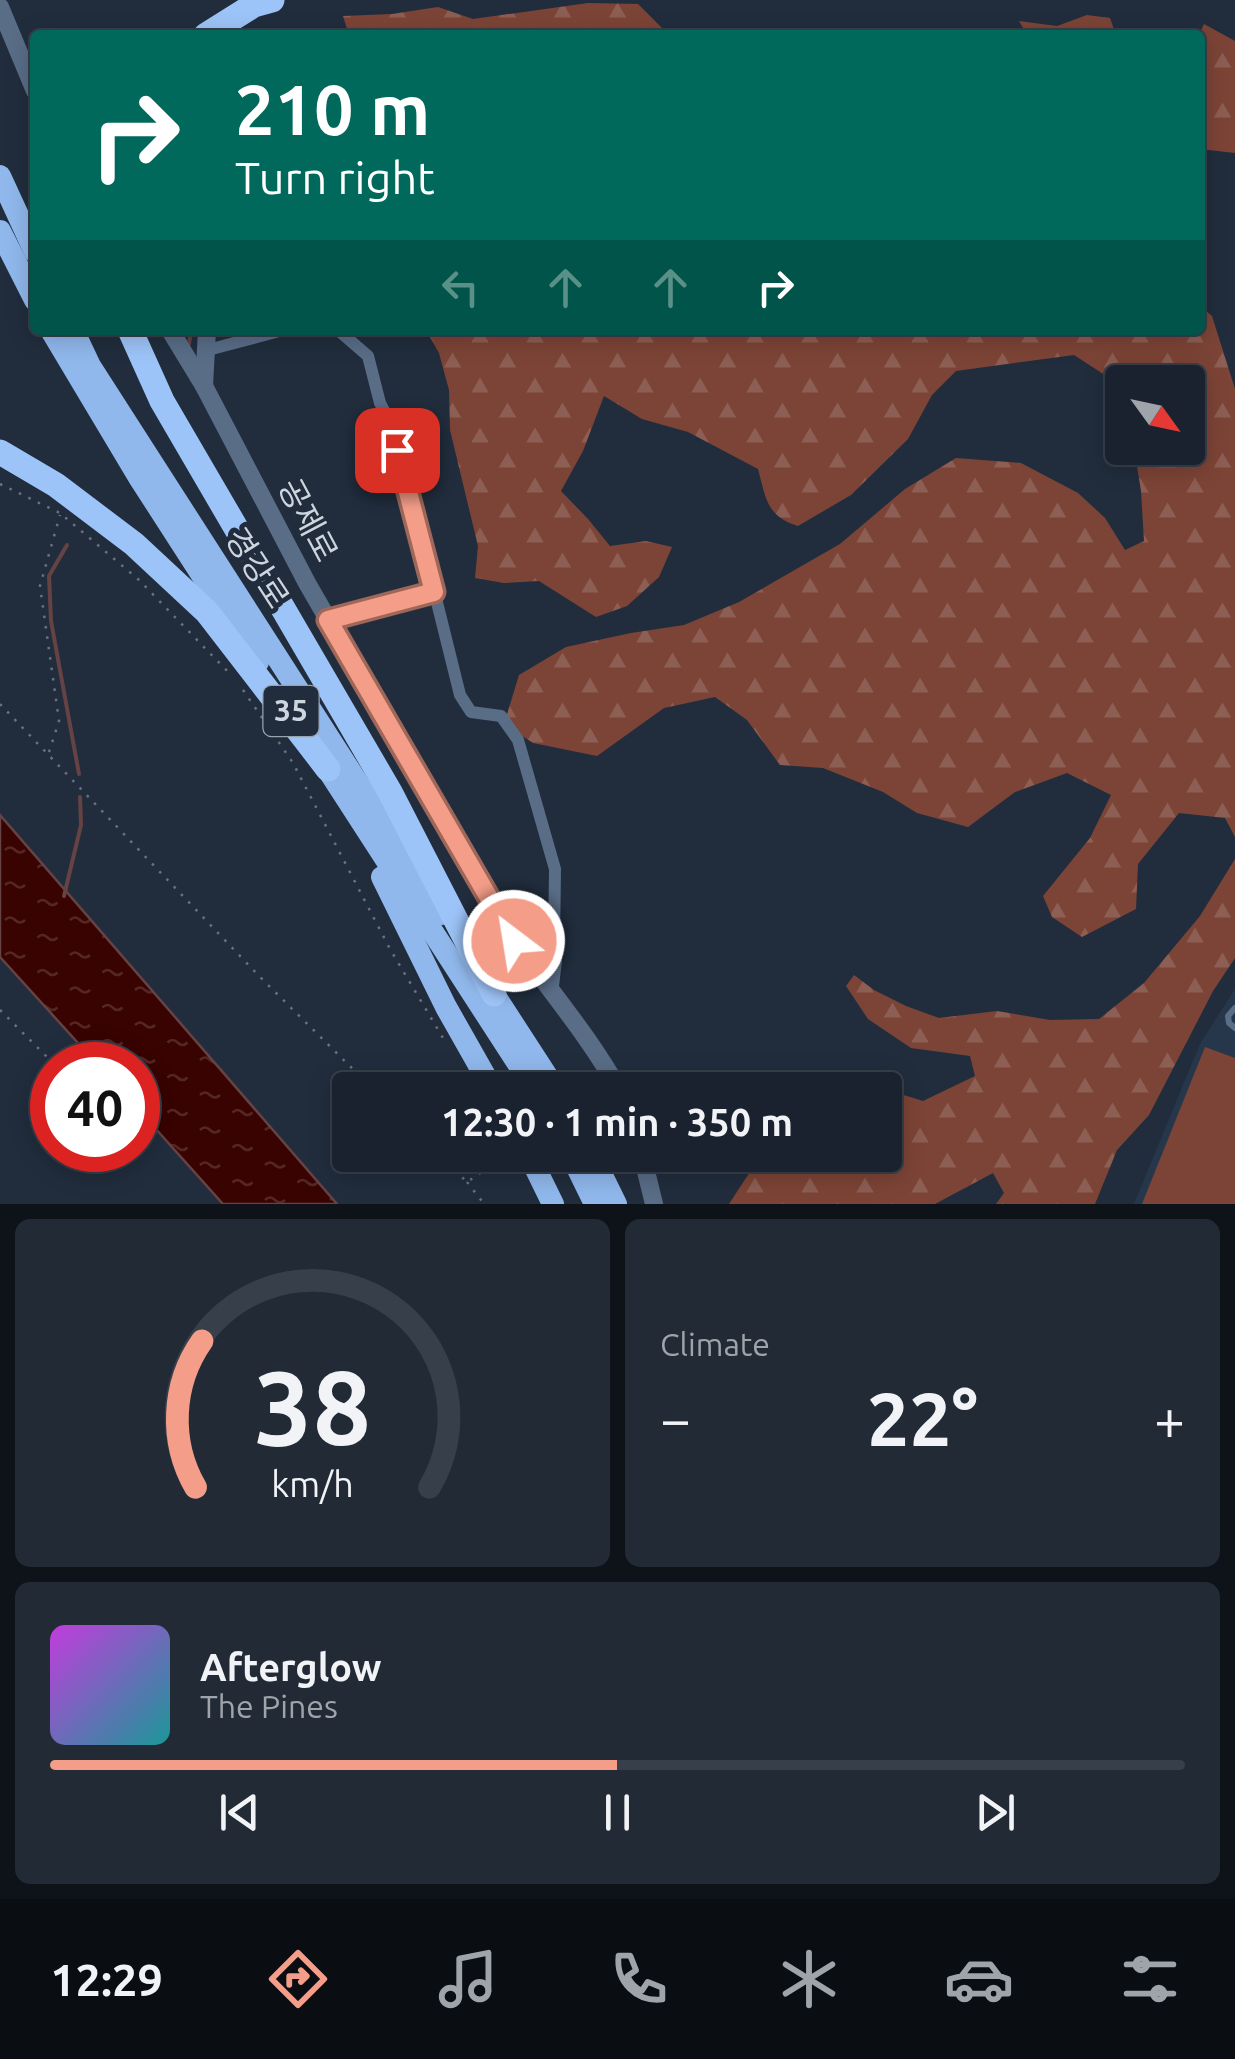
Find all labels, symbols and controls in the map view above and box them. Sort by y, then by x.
icon: right [70,70,200,200]
text: 210 m [235,70,430,148]
text: Turn right [235,152,435,203]
icon: left [433,260,488,315]
icon: ahead [538,260,593,315]
icon: ahead [643,260,698,315]
icon: right [748,260,803,315]
north arrow [1105,365,1205,465]
map controls [1105,365,1205,465]
pin [355,408,440,493]
icon: arrive [370,423,425,478]
street label: 공제로 [272,472,346,567]
street label: 경강로 [219,521,297,614]
road number: 35 [264,686,318,736]
position arrow [462,889,566,993]
speed limit sign: 40 [30,1042,160,1172]
text: 12:30 · 1 min · 350 m [441,1101,793,1143]
text: Climate [660,1326,770,1362]
text: 38 [254,1348,371,1465]
text: 22° [867,1376,978,1460]
text: − [660,1388,691,1449]
text: + [1154,1388,1185,1449]
text: km/h [271,1464,354,1504]
text: Afterglow [200,1646,382,1688]
text: The Pines [200,1688,338,1724]
icon: previous [212,1785,267,1840]
icon: pause [590,1785,645,1840]
icon: next [968,1785,1023,1840]
icon: directions [263,1944,333,2014]
icon: music [433,1944,503,2014]
icon: phone [604,1944,674,2014]
icon: climate [774,1944,844,2014]
icon: car [944,1944,1014,2014]
icon: filters [1115,1944,1185,2014]
text: 12:29 [50,1954,163,2005]

